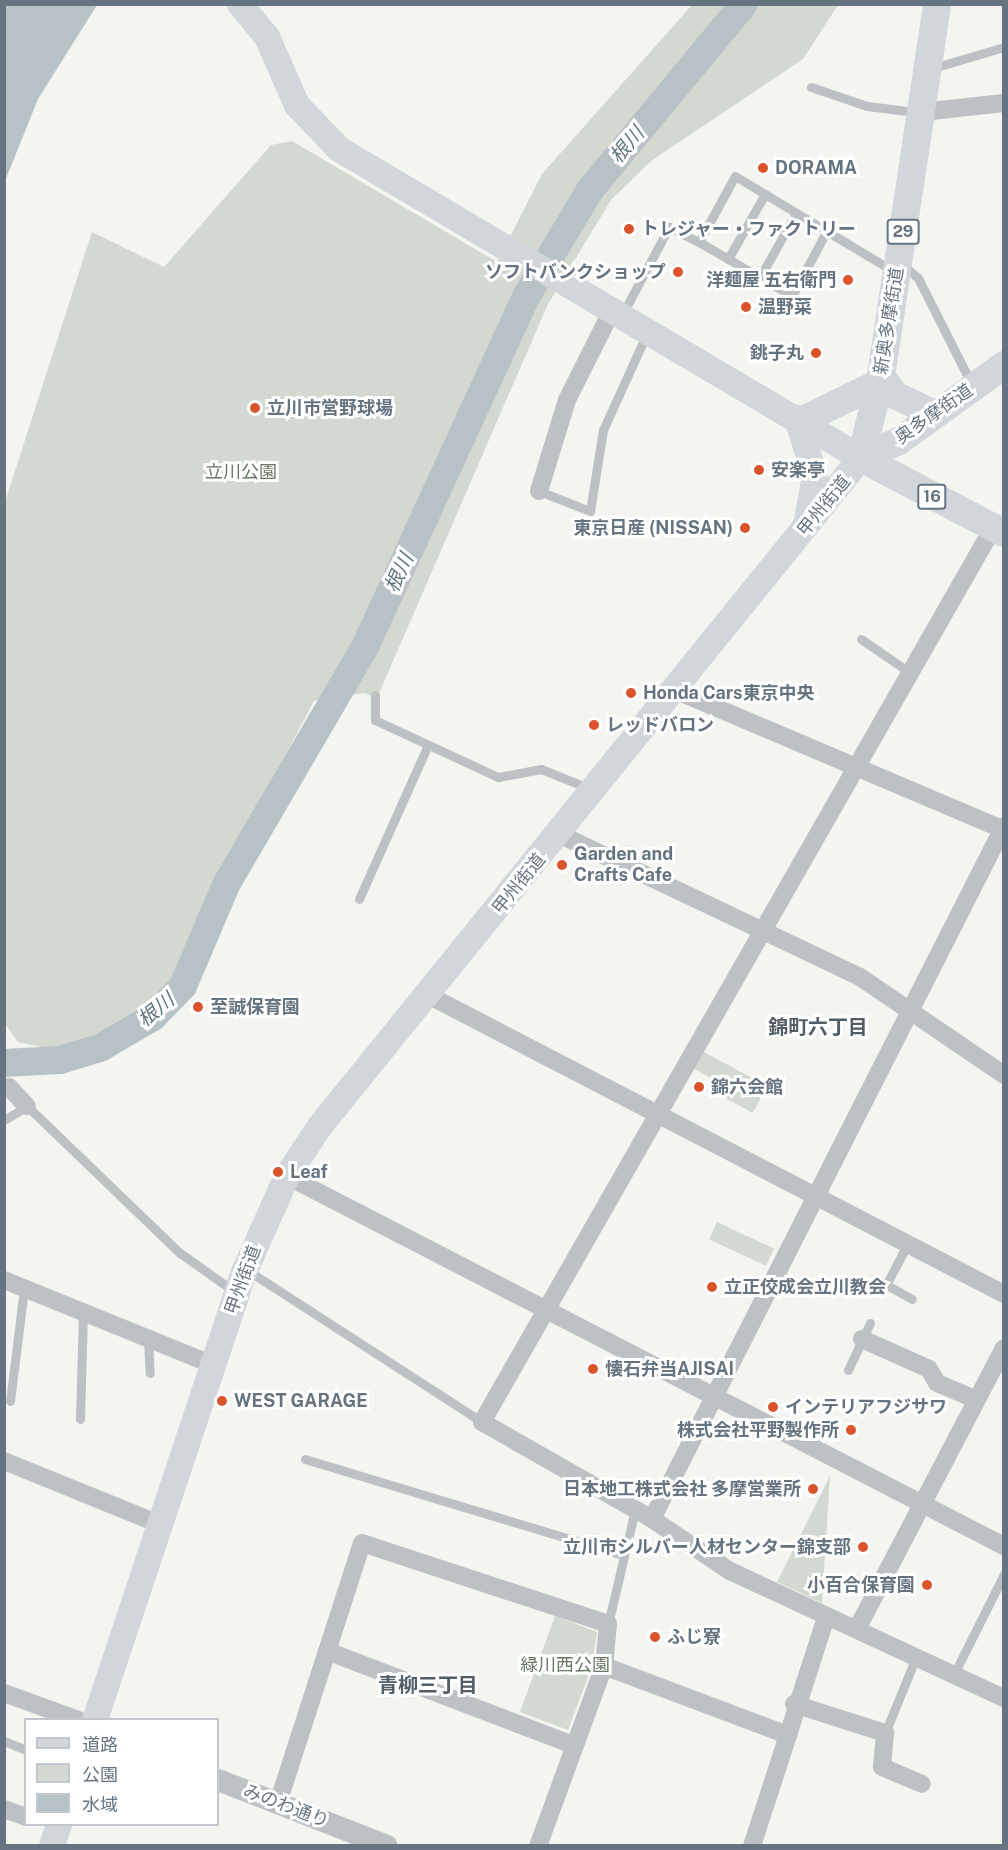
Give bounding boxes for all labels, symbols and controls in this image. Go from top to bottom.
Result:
water label: 根川 [605,122,649,168]
place label: DORAMA [775,157,857,179]
marker: DORAMA [756,161,770,175]
place label: トレジャー・ファクトリー [641,218,857,240]
road number: 29 [886,219,920,245]
marker: トレジャー・ファクトリー [622,222,636,236]
place label: ソフトバンクショップ [486,261,666,283]
marker: ソフトバンクショップ [671,265,685,279]
street label: 新奥多摩街道 [870,266,908,376]
place label: 洋麺屋 五右衛門 [706,269,836,291]
marker: 洋麺屋 五右衛門 [841,273,855,287]
place label: 温野菜 [758,296,812,318]
marker: 温野菜 [739,300,753,314]
place label: 銚子丸 [750,342,804,364]
marker: 銚子丸 [809,346,823,360]
street label: 奥多摩街道 [891,379,977,449]
place label: 立川市営野球場 [267,397,393,419]
marker: 立川市営野球場 [248,401,262,415]
place label: 安楽亭 [771,459,825,481]
park label: 立川公園 [205,461,277,483]
marker: 安楽亭 [752,463,766,477]
street label: 甲州街道 [793,471,855,541]
road number: 16 [917,484,947,510]
place label: 東京日産 (NISSAN) [573,517,733,539]
marker: 東京日産 (NISSAN) [738,521,752,535]
water label: 根川 [380,550,418,596]
place label: Honda Cars東京中央 [643,682,815,704]
marker: Honda Cars東京中央 [624,686,638,700]
place label: レッドバロン [606,714,714,736]
marker: レッドバロン [587,718,601,732]
place label: Garden and Crafts Cafe [574,844,673,886]
street label: 甲州街道 [488,849,550,919]
marker: Garden and Crafts Cafe [555,858,569,872]
water label: 根川 [133,988,179,1032]
place label: 至誠保育園 [210,996,300,1018]
marker: 至誠保育園 [191,1000,205,1014]
district label: 錦町六丁目 [768,1015,868,1039]
place label: 錦六会館 [711,1076,783,1098]
marker: 錦六会館 [692,1080,706,1094]
place label: Leaf [290,1161,328,1183]
marker: Leaf [271,1165,285,1179]
street label: 甲州街道 [221,1242,265,1318]
place label: 立正佼成会立川教会 [724,1276,886,1298]
marker: 立正佼成会立川教会 [705,1280,719,1294]
place label: 懐石弁当AJISAI [605,1358,734,1380]
marker: 懐石弁当AJISAI [586,1362,600,1376]
place label: WEST GARAGE [234,1390,368,1412]
marker: WEST GARAGE [215,1394,229,1408]
place label: インテリアフジサワ [785,1396,947,1418]
marker: インテリアフジサワ [766,1400,780,1414]
place label: 株式会社平野製作所 [677,1419,839,1441]
marker: 株式会社平野製作所 [844,1423,858,1437]
place label: 日本地工株式会社 多摩営業所 [563,1478,801,1500]
marker: 日本地工株式会社 多摩営業所 [806,1482,820,1496]
place label: 立川市シルバー人材センター錦支部 [563,1536,851,1558]
marker: 立川市シルバー人材センター錦支部 [856,1540,870,1554]
place label: 小百合保育園 [807,1574,915,1596]
marker: 小百合保育園 [920,1578,934,1592]
place label: ふじ寮 [667,1626,721,1648]
marker: ふじ寮 [648,1630,662,1644]
park label: 緑川西公園 [520,1654,610,1676]
district label: 青柳三丁目 [378,1673,478,1697]
legend [24,1718,219,1826]
text: 道路 [82,1734,118,1755]
text: 公園 [82,1764,118,1785]
street label: みのわ通り [240,1780,332,1832]
text: 水域 [82,1794,118,1815]

